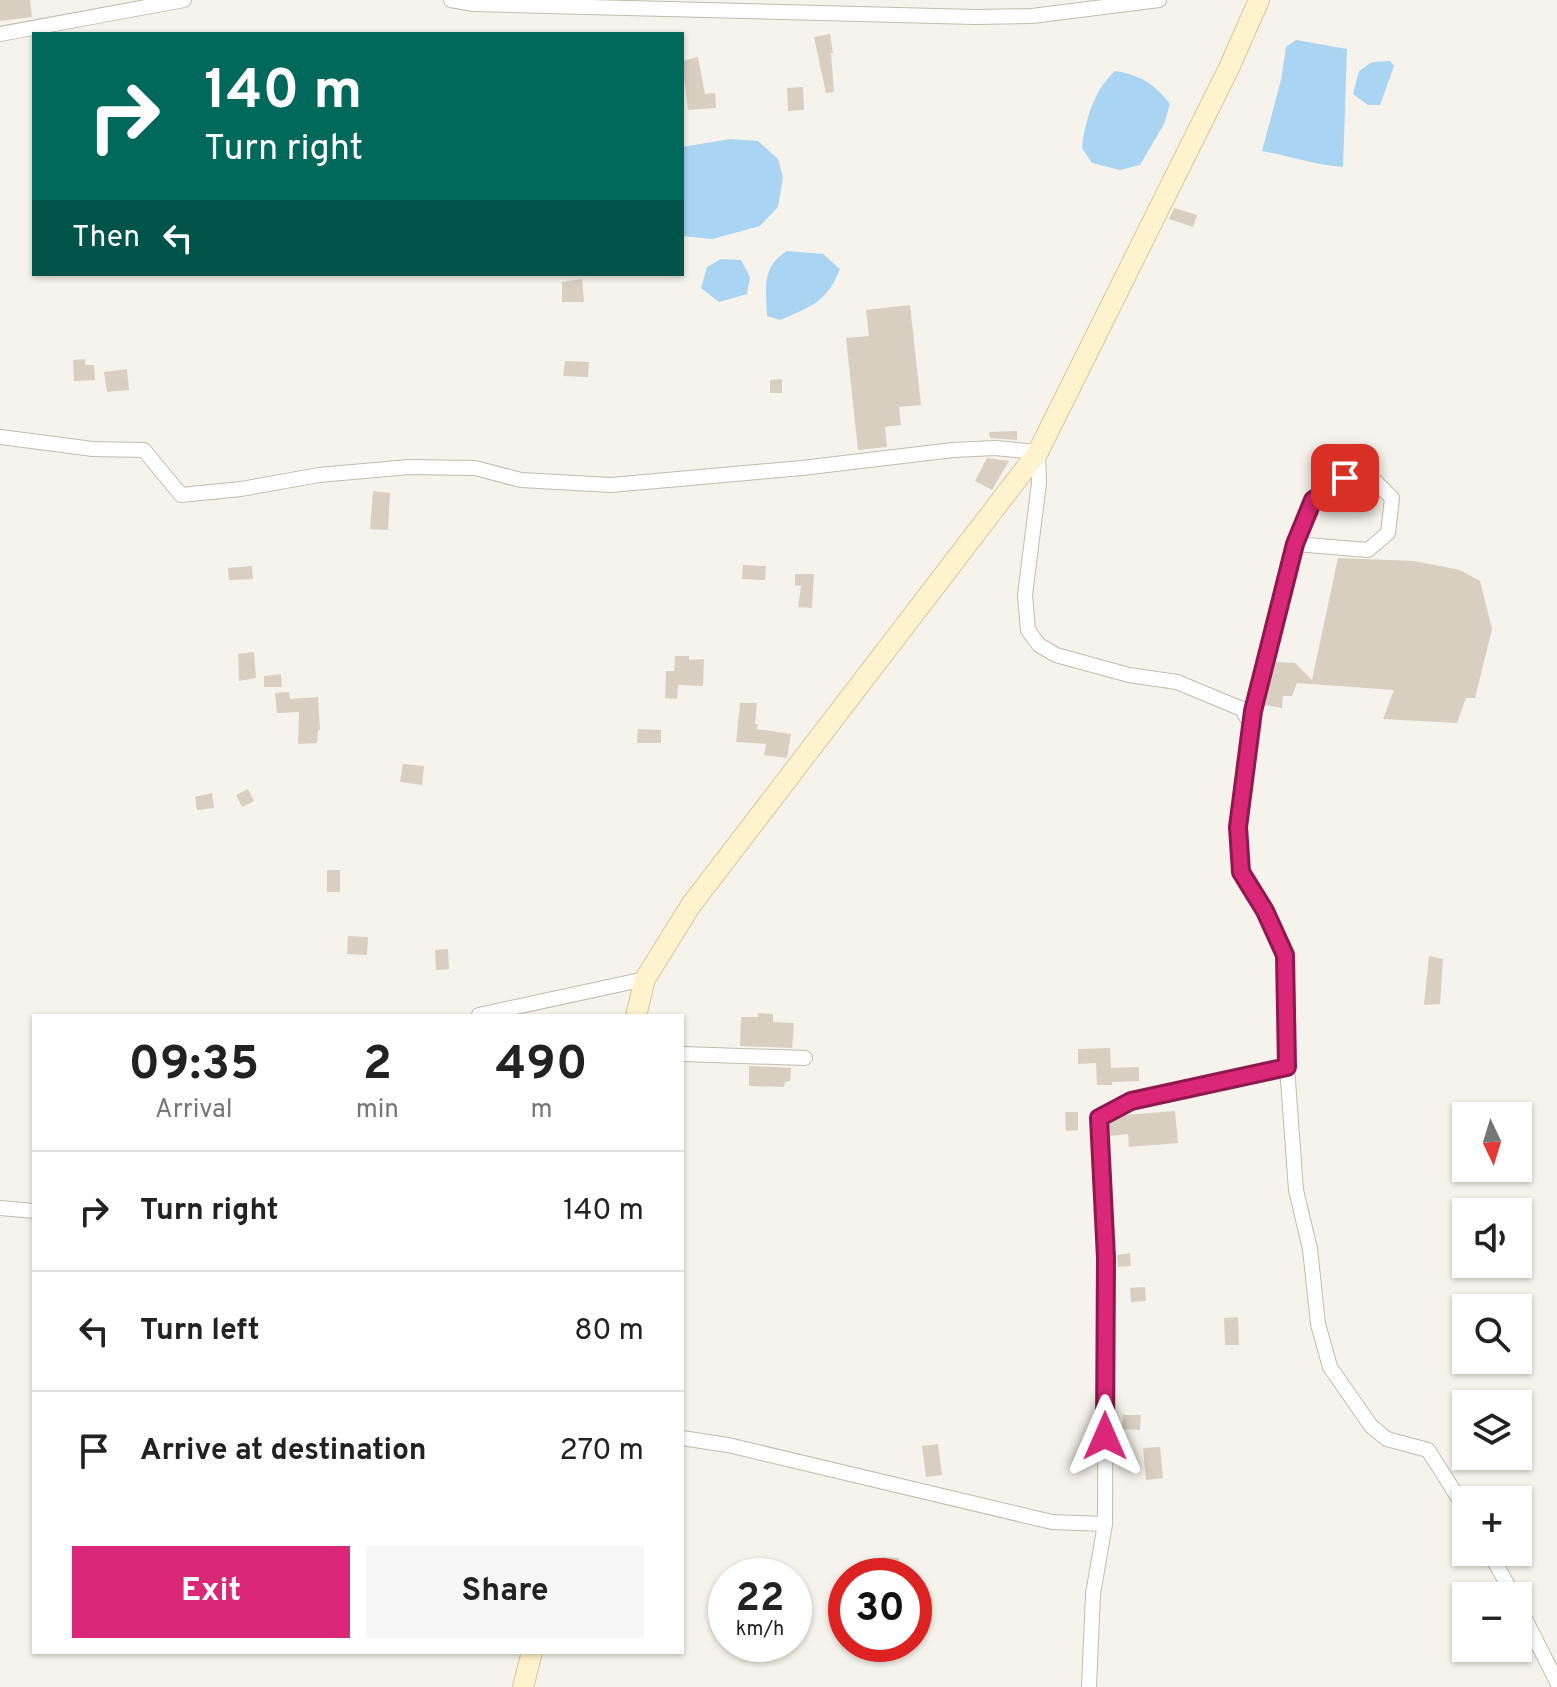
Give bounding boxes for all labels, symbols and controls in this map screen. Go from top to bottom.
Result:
text: 140 m [204,58,362,128]
icon: right [72,64,176,168]
text: Turn right [204,127,363,173]
icon: left [156,216,200,260]
text: Then [72,220,140,257]
pin [1311,444,1379,512]
icon: arrive [1323,456,1367,500]
text: 09:35 [128,1036,259,1096]
text: 2 [363,1036,392,1096]
text: 490 [495,1036,588,1096]
text: Arrival [155,1094,233,1127]
text: min [356,1094,399,1127]
text: m [530,1094,552,1127]
north arrow [1452,1102,1532,1182]
map controls [1452,1102,1532,1662]
icon: right [72,1189,116,1233]
text: Turn right [140,1193,278,1230]
text: 140 m [563,1193,644,1230]
button: sound [1452,1198,1532,1278]
button: search [1452,1294,1532,1374]
icon: left [72,1309,116,1353]
text: Turn left [140,1313,260,1350]
text: 80 m [574,1313,644,1350]
button: layers [1452,1390,1532,1470]
position arrow [1063,1394,1147,1478]
icon: arrive [72,1429,116,1473]
text: Arrive at destination [140,1433,426,1470]
text: 270 m [559,1433,644,1470]
button: + [1452,1486,1532,1566]
button: Exit [72,1546,350,1638]
button: Share [366,1546,644,1638]
speed limit sign: 30 [828,1558,932,1662]
text: 22 [736,1575,784,1625]
button: − [1452,1582,1532,1662]
text: km/h [736,1617,784,1643]

